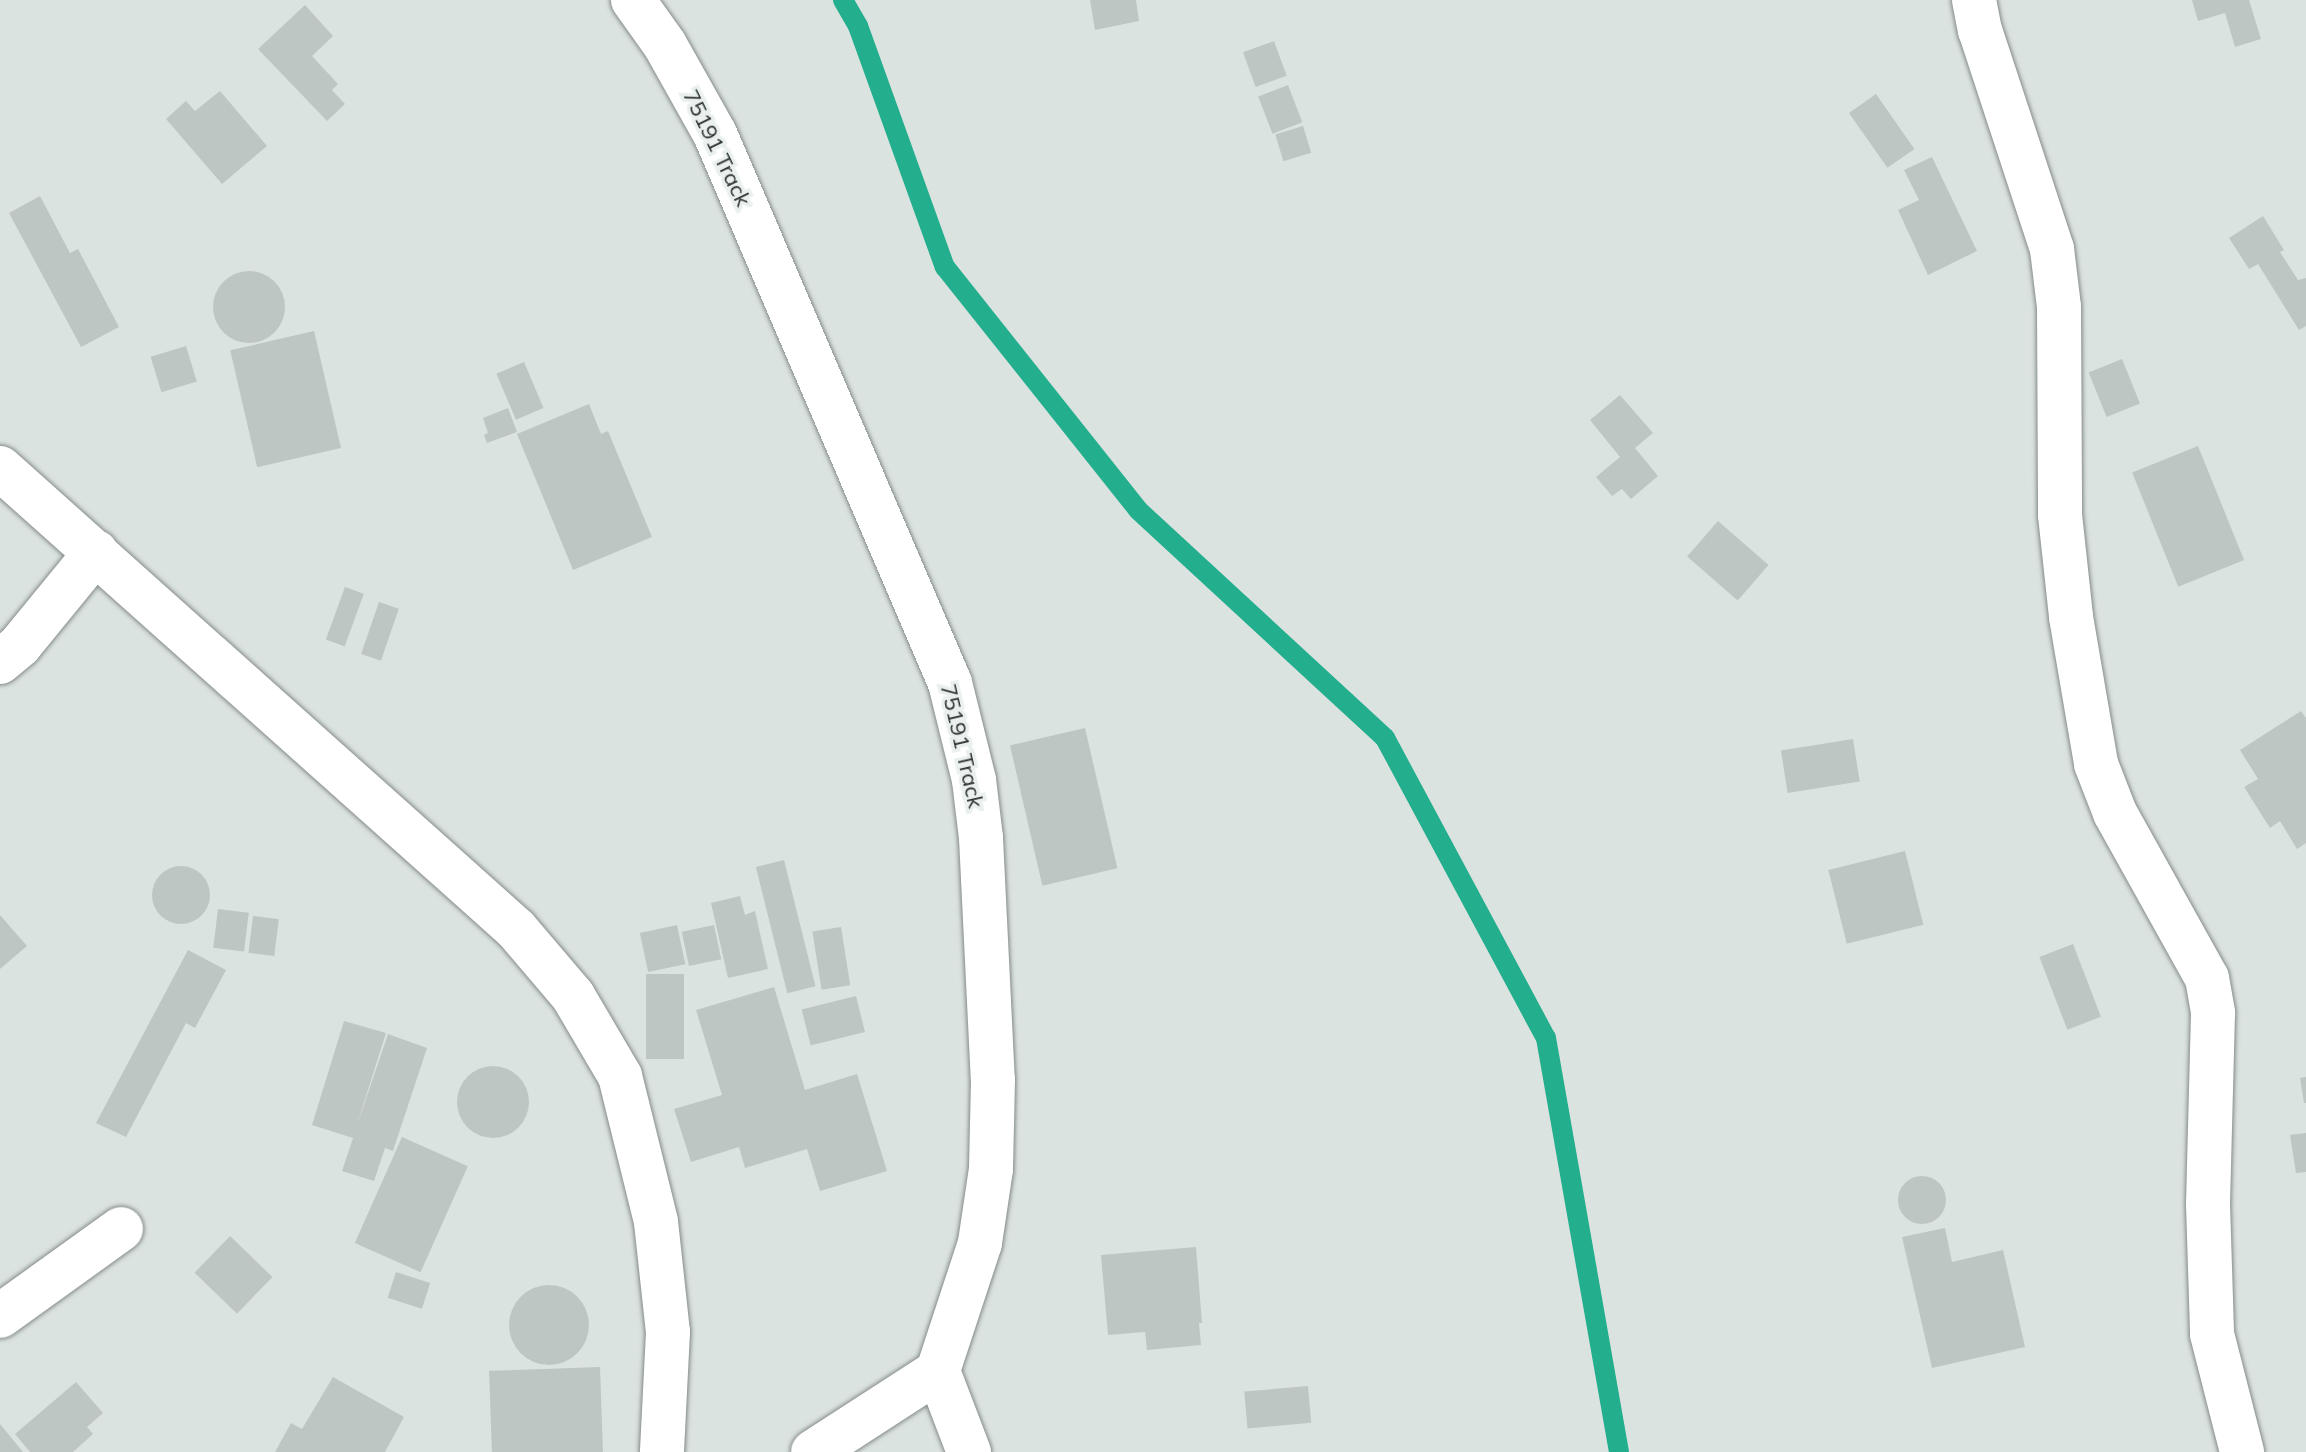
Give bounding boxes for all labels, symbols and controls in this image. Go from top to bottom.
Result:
street label: 75191 Track [677,85,757,211]
street label: 75191 Track [935,681,989,811]

